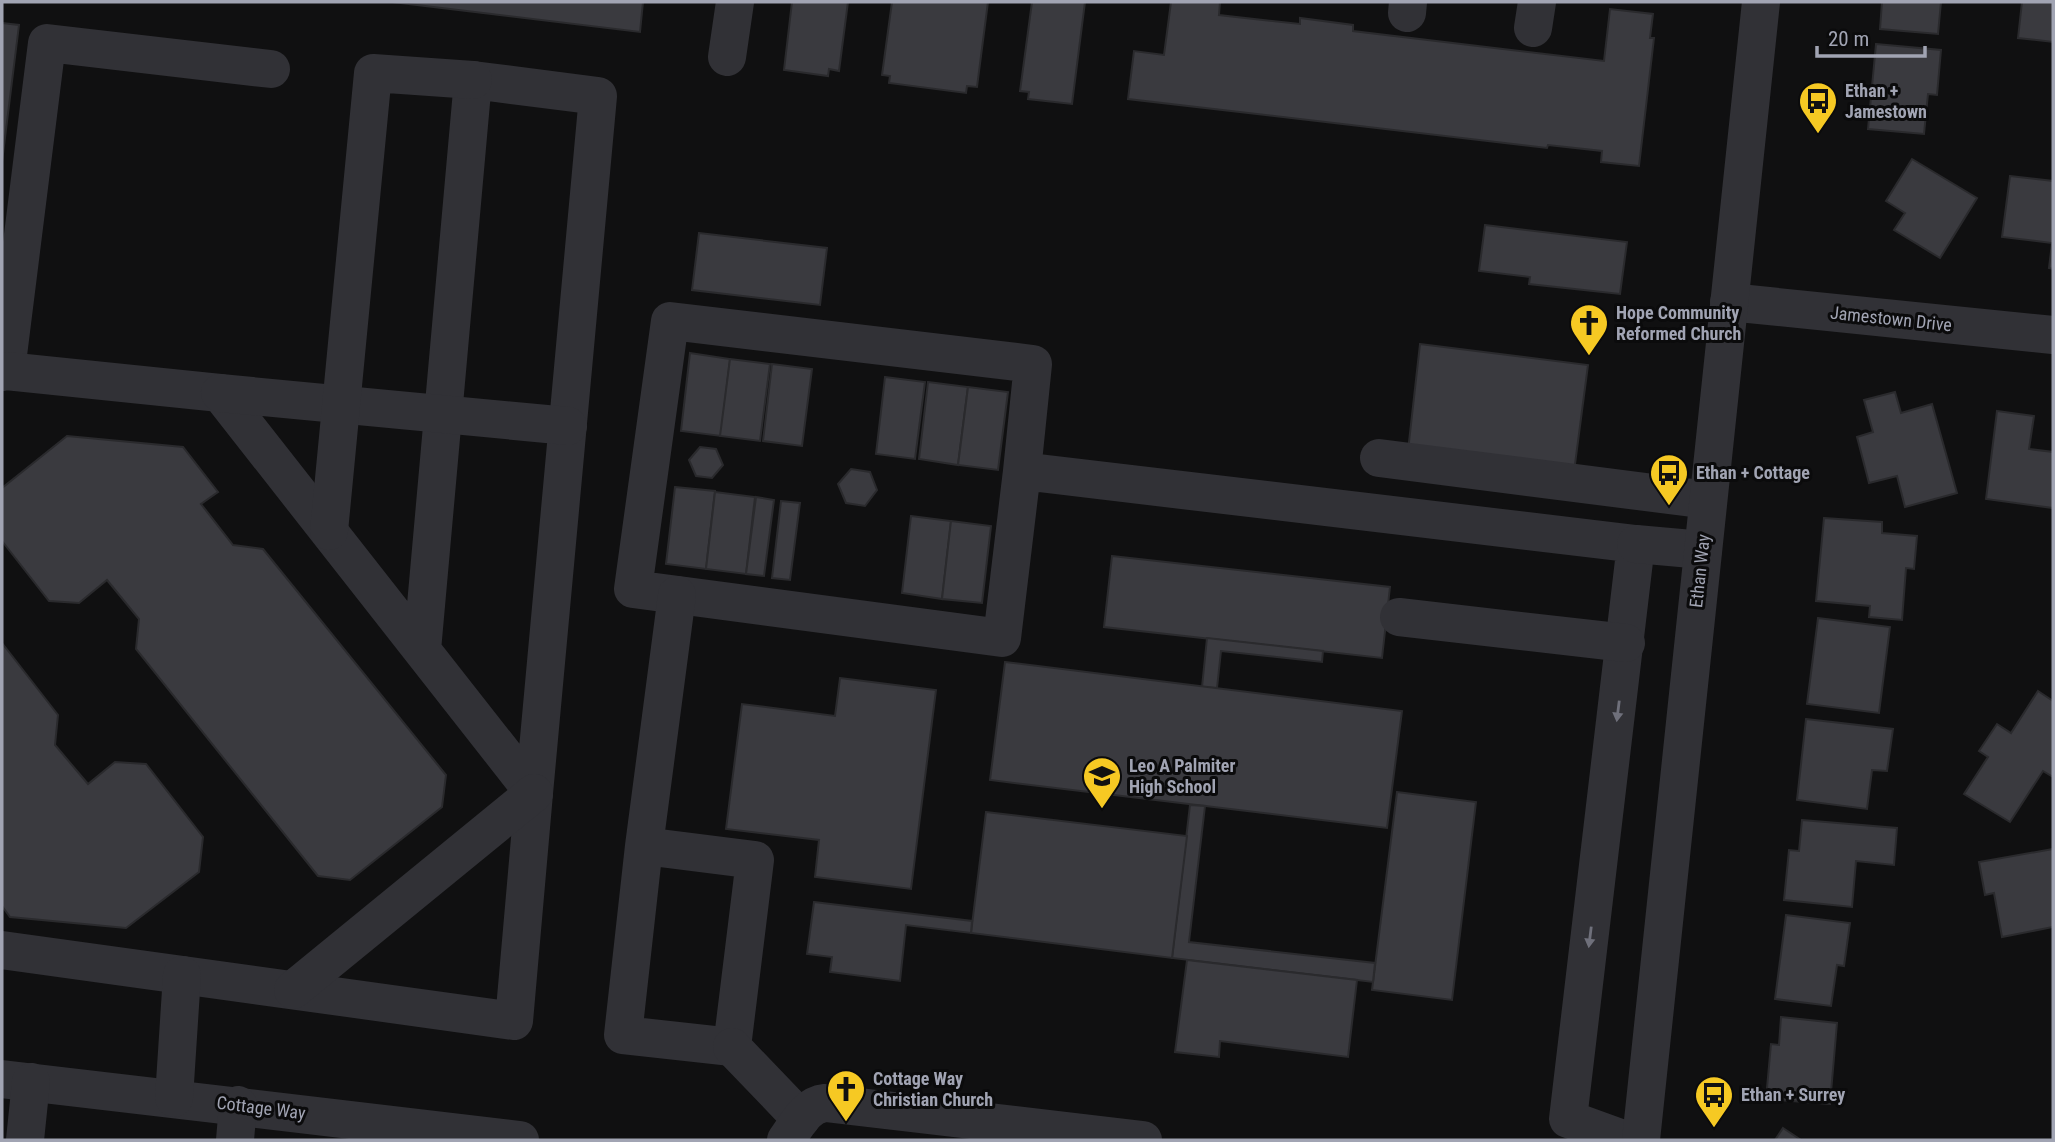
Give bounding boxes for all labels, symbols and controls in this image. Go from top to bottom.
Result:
scale bar [1817,14,1926,58]
text: 20 m [1828,27,1869,51]
bus stop icon: Ethan + Jamestown [1797,80,1839,135]
place label: Ethan + Jamestown [1845,80,1927,122]
church icon: Hope Community Reformed Church [1568,302,1610,357]
place label: Hope Community Reformed Church [1616,302,1741,344]
street label: Jamestown Drive [1829,302,1953,335]
bus stop icon: Ethan + Cottage [1648,452,1690,507]
place label: Ethan + Cottage [1696,462,1810,483]
street label: Ethan Way [1685,533,1714,609]
one-way arrow [1612,700,1623,722]
school or university icon: Leo A Palmiter High School [1081,755,1123,810]
place label: Leo A Palmiter High School [1129,755,1235,797]
one-way arrow [1585,926,1596,948]
church icon: Cottage Way Christian Church [825,1068,867,1123]
place label: Cottage Way Christian Church [873,1068,993,1110]
bus stop icon: Ethan + Surrey [1693,1074,1735,1129]
place label: Ethan + Surrey [1741,1084,1845,1105]
street label: Cottage Way [215,1092,307,1123]

